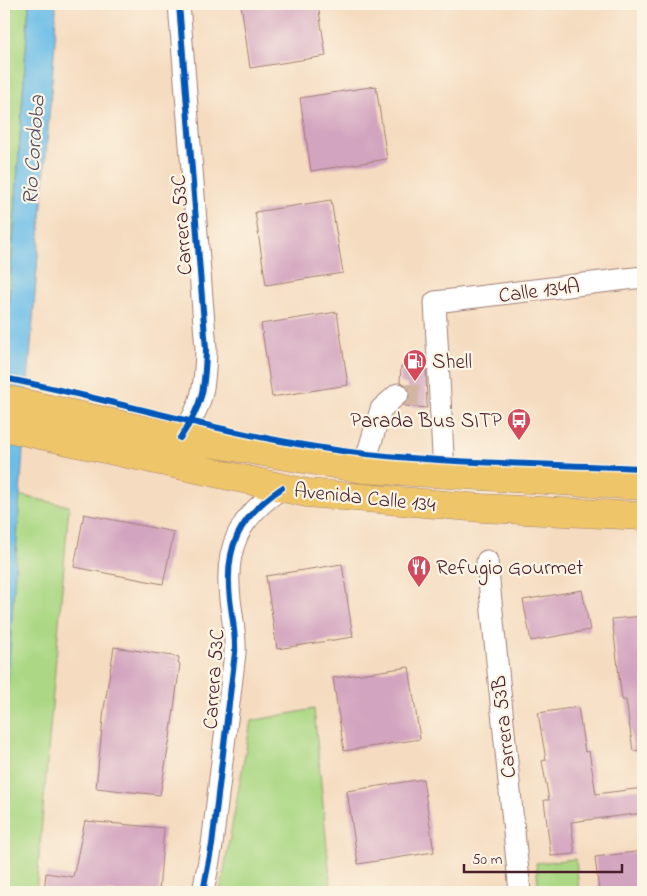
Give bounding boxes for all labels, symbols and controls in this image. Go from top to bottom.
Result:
water label: Rio Cordoba [15,93,55,206]
street label: Carrera 53C [165,174,201,276]
street label: Calle 134A [497,272,582,312]
fuel station icon: Shell [402,348,428,382]
place label: Shell [432,348,472,378]
place label: Parada Bus SITP [350,407,502,437]
bus stop icon: Parada Bus SITP [506,407,532,441]
street label: Avenida Calle 134 [293,477,437,521]
restaurant icon: Refugio Gourmet [406,554,432,588]
place label: Refugio Gourmet [436,554,583,586]
street label: Carrera 53C [197,628,233,730]
street label: Carrera 53B [485,674,525,780]
scale bar [464,841,622,873]
text: 50 m [472,849,503,871]

